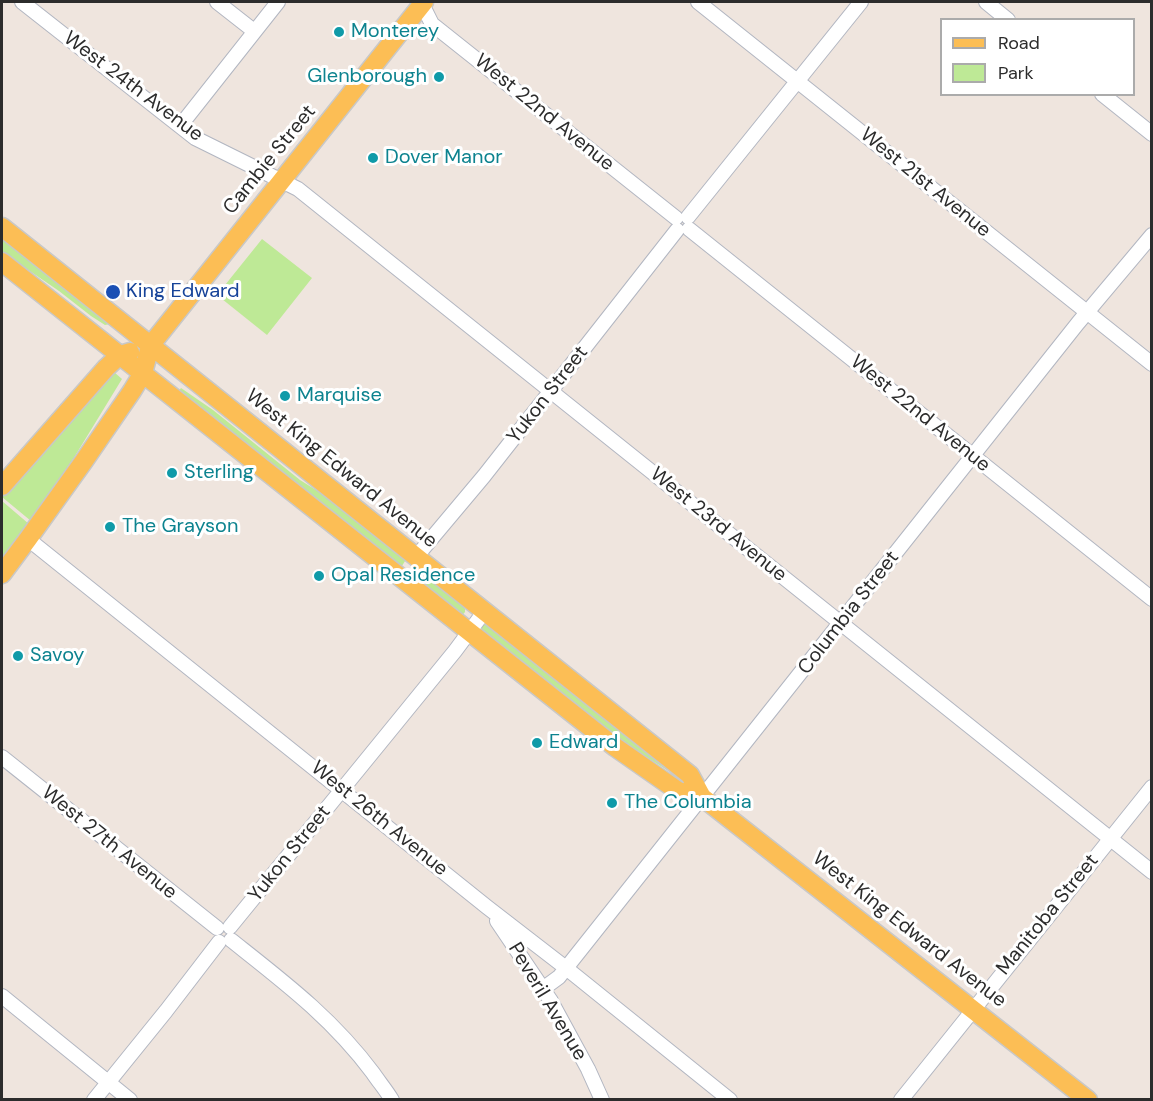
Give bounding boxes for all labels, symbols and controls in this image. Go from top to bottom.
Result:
legend [940,18,1135,96]
place label: Monterey [351,20,439,44]
marker: Monterey [332,25,346,39]
street label: West 24th Avenue [59,27,207,147]
text: Road [998,31,1040,55]
street label: West 22nd Avenue [469,49,619,177]
text: Park [998,61,1034,85]
place label: Glenborough [307,65,427,89]
marker: Glenborough [432,70,446,84]
street label: Cambie Street [219,100,321,220]
street label: West 21st Avenue [855,123,995,243]
place label: Dover Manor [385,146,503,170]
marker: Dover Manor [366,151,380,165]
place label: King Edward [126,280,240,304]
marker: King Edward [104,283,122,301]
street label: Yukon Street [502,341,594,449]
street label: West 22nd Avenue [845,350,995,478]
street label: West King Edward Avenue [240,384,442,554]
place label: Marquise [297,384,382,408]
marker: Marquise [278,389,292,403]
place label: Sterling [184,461,254,485]
street label: West 23rd Avenue [645,463,791,587]
marker: Sterling [165,466,179,480]
place label: The Grayson [122,515,238,539]
marker: The Grayson [103,520,117,534]
street label: Columbia Street [793,546,905,680]
place label: Opal Residence [331,564,475,588]
marker: Opal Residence [312,569,326,583]
place label: Savoy [30,644,84,668]
marker: Savoy [11,649,25,663]
place label: Edward [549,731,618,755]
marker: Edward [530,736,544,750]
street label: West 26th Avenue [306,756,452,882]
street label: West 27th Avenue [37,781,181,905]
place label: The Columbia [624,791,752,815]
marker: The Columbia [605,796,619,810]
street label: Yukon Street [244,801,336,907]
street label: West King Edward Avenue [807,847,1011,1013]
street label: Manitoba Street [992,850,1104,980]
street label: Peveril Avenue [502,939,592,1065]

